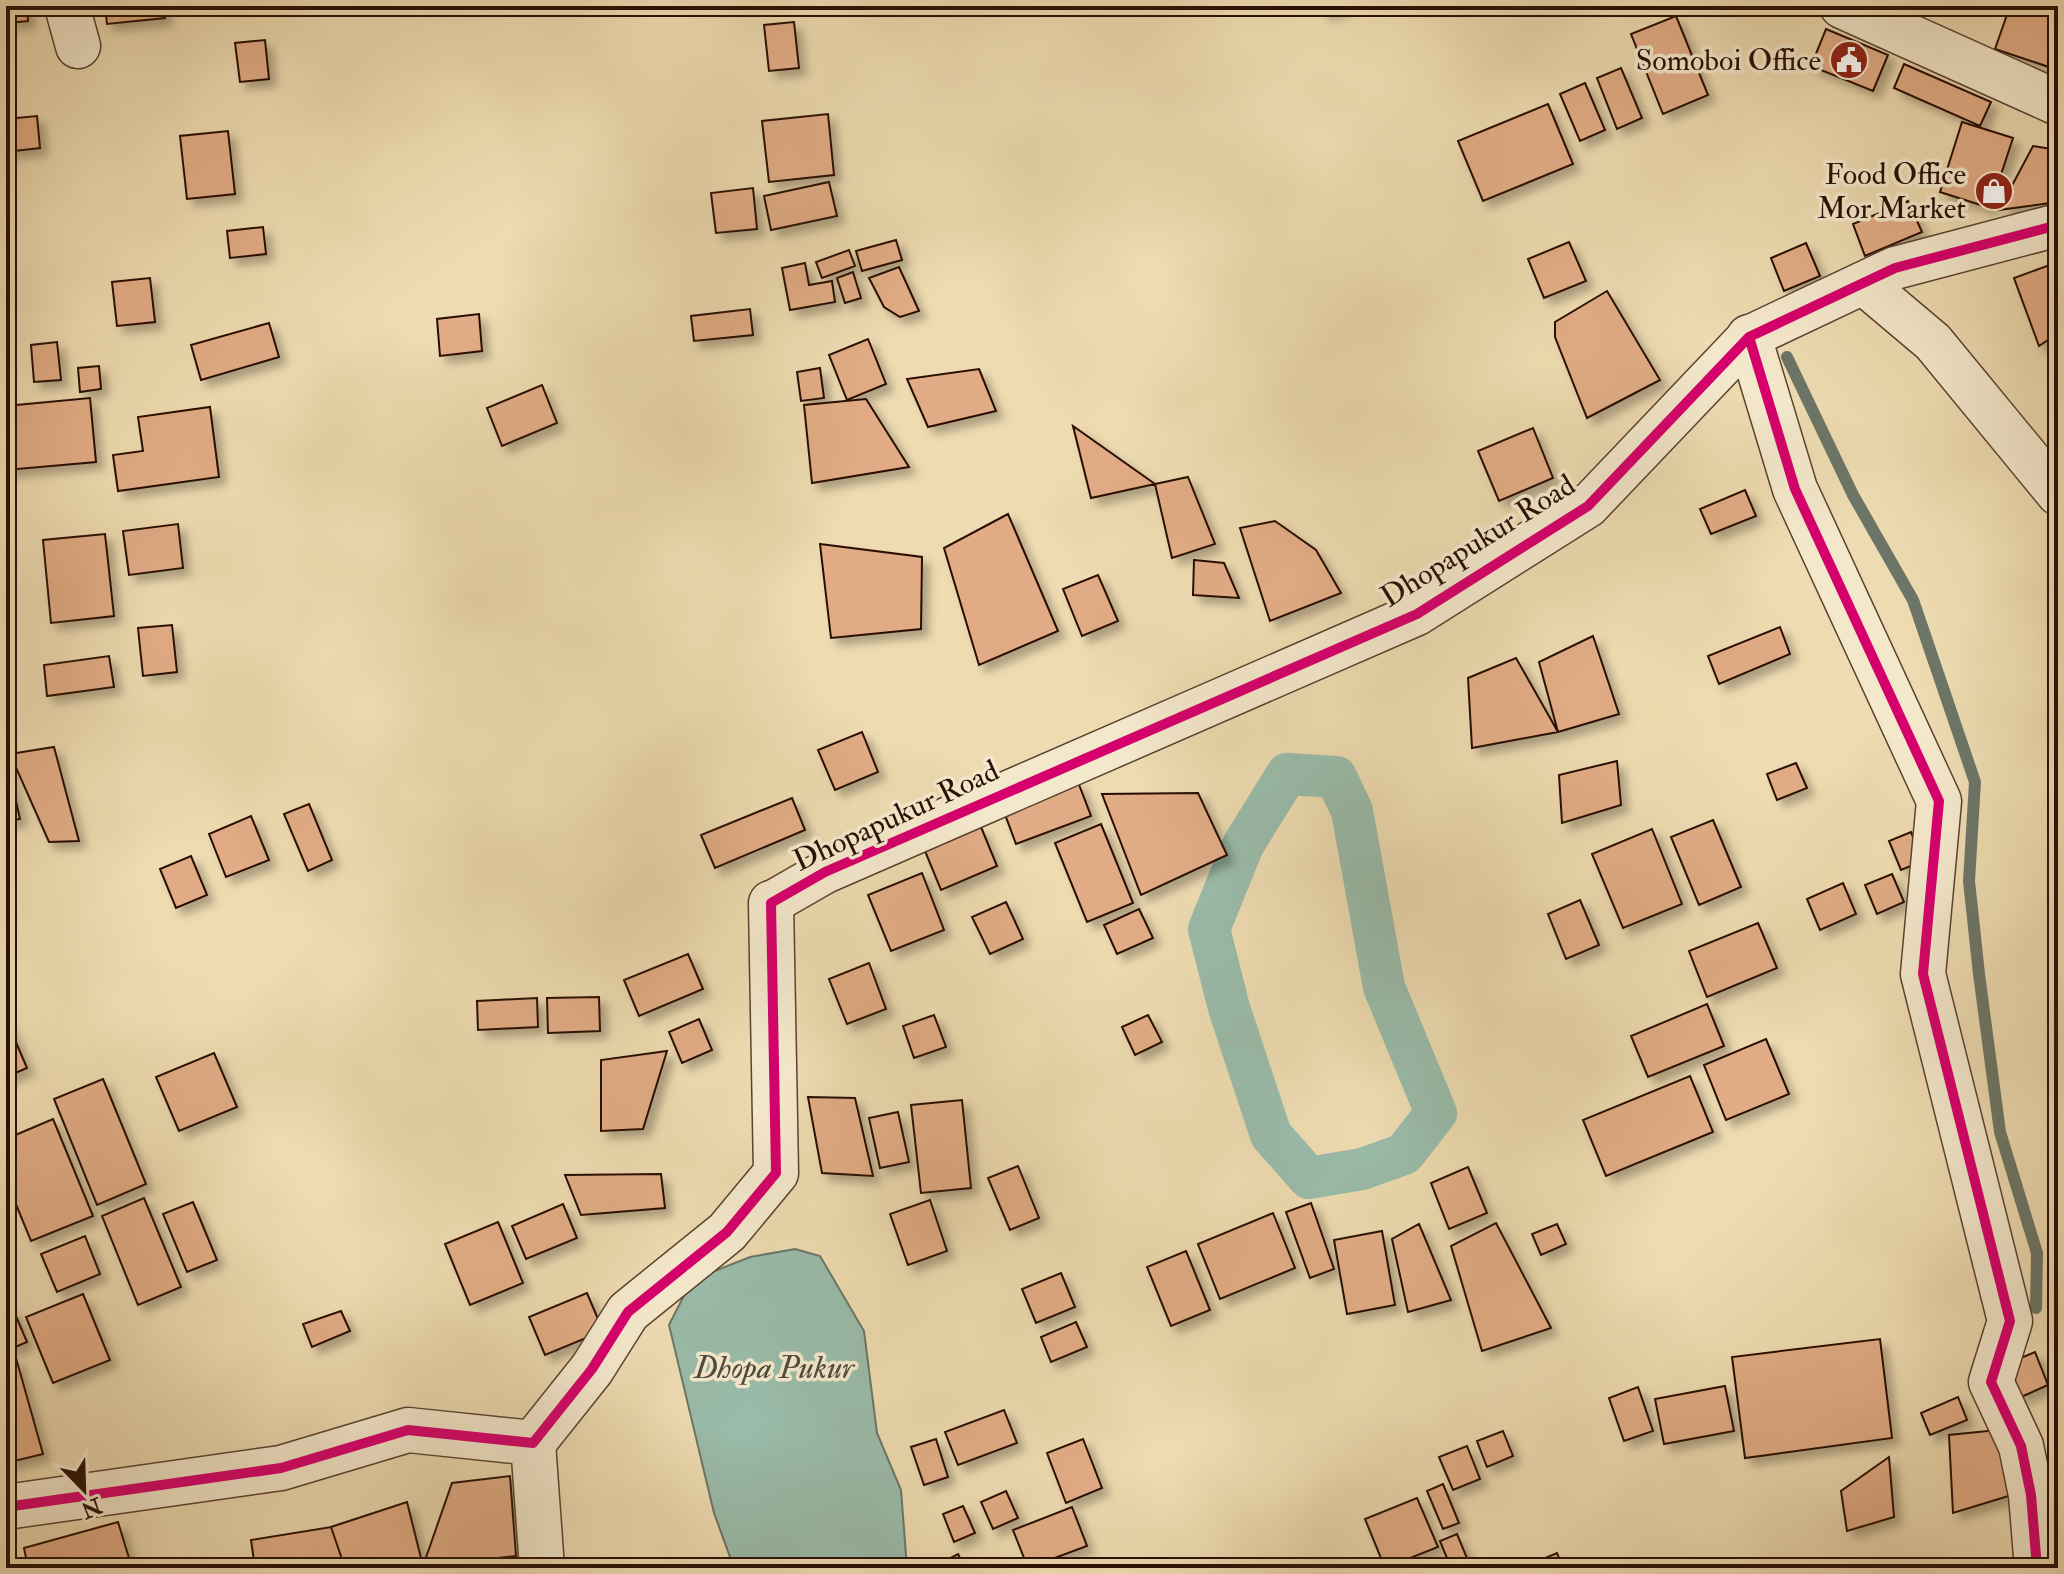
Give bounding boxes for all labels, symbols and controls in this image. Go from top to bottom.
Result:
public building icon: Somoboi Office [1828,39,1870,81]
place label: Somoboi Office [1636,42,1821,79]
place label: Food Office Mor Market [1817,156,1966,227]
shop icon: Food Office Mor Market [1973,170,2015,212]
street label: Dhopapukur Road [1374,466,1582,616]
street label: Dhopapukur Road [787,752,1005,880]
water label: Dhopa Pukur [693,1348,856,1388]
north arrow [44,1450,124,1530]
text: N [77,1490,107,1524]

